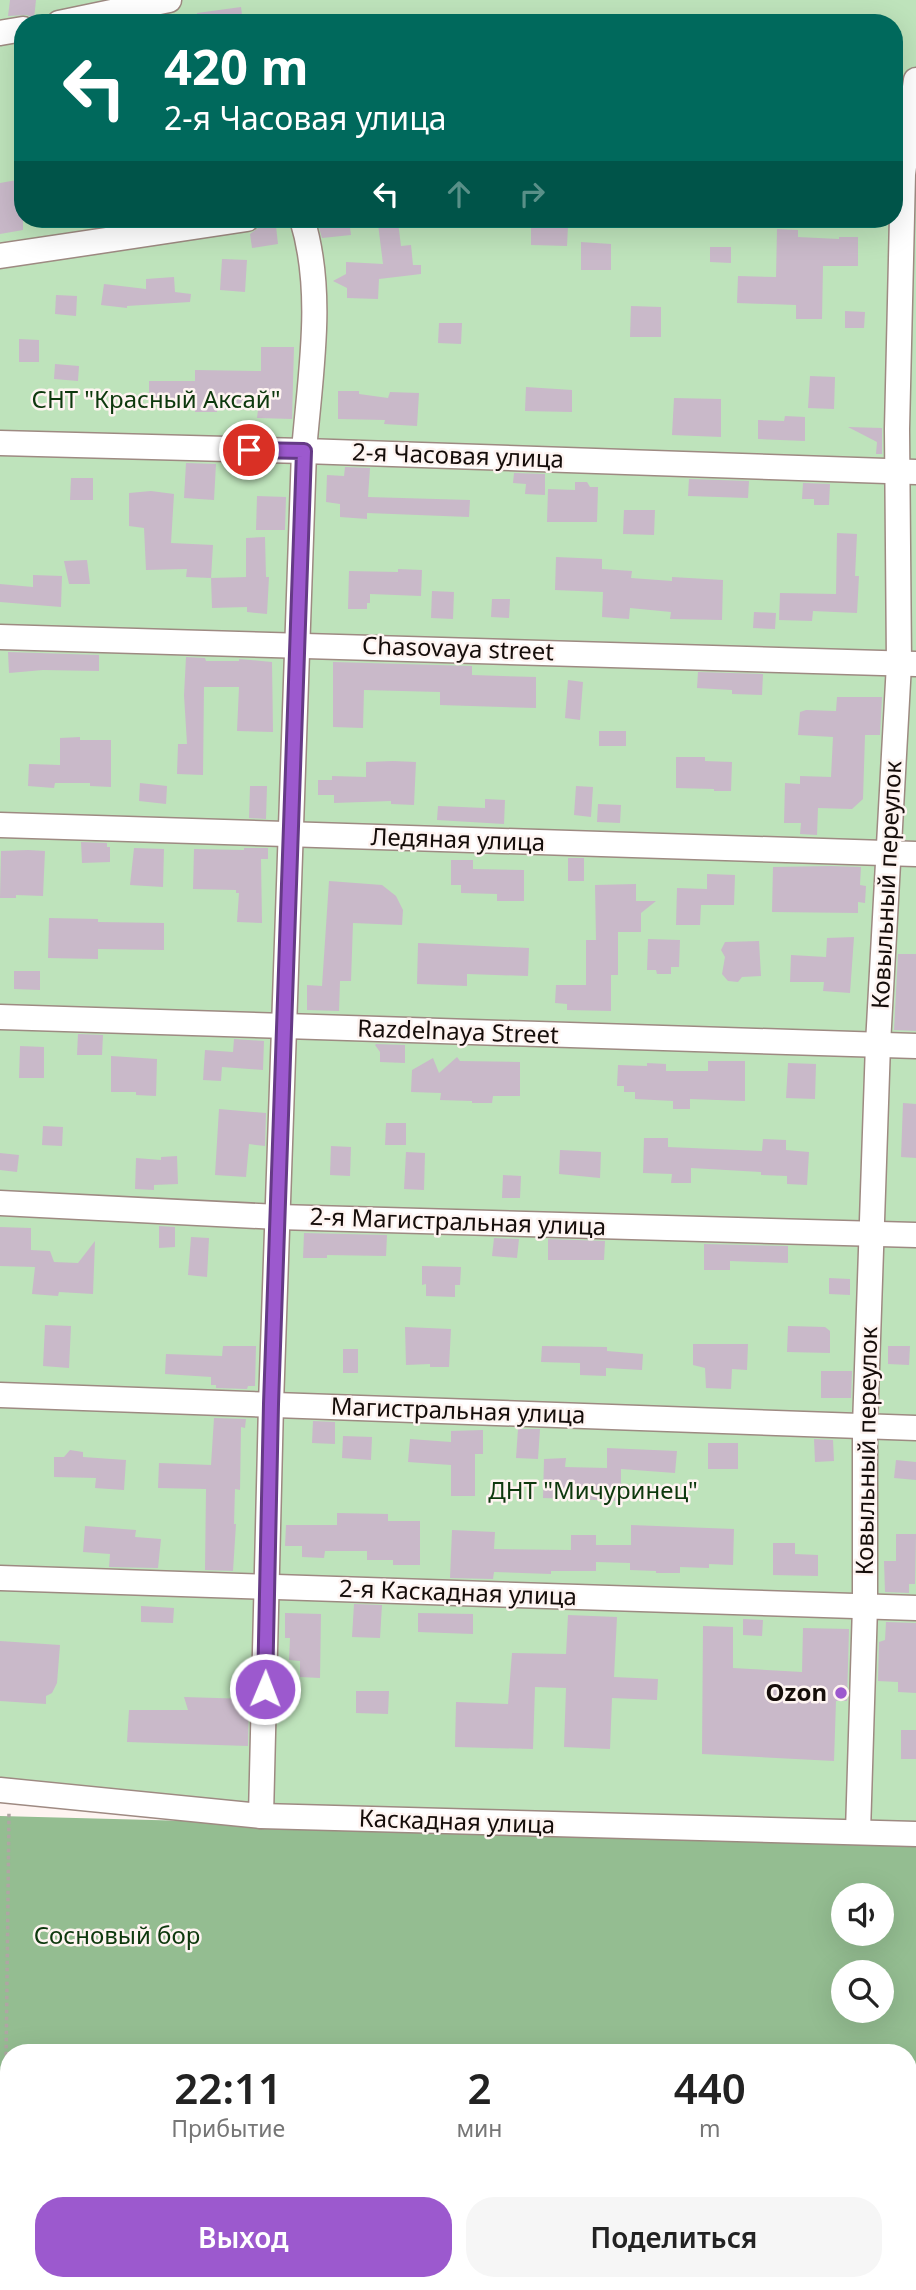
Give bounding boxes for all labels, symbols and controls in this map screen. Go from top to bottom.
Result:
text: 420 m [164,33,309,99]
icon: left [49,42,140,133]
text: 2-я Часовая улица [164,96,447,139]
icon: left [367,175,405,213]
icon: ahead [440,175,478,213]
icon: right [513,175,551,213]
park label: СНТ "Красный Аксай" [32,382,280,415]
pin [219,420,279,480]
icon: arrive [230,431,268,469]
street label: 2-я Часовая улица [352,434,565,475]
street label: Chasovaya street [362,628,555,667]
street label: Ковыльный переулок [863,760,909,1010]
street label: Ледяная улица [370,819,546,858]
street label: Razdelnaya Street [357,1010,560,1051]
street label: 2-я Магистральная улица [309,1199,607,1242]
street label: Ковыльный переулок [847,1326,884,1576]
street label: Магистральная улица [330,1389,586,1430]
park label: ДНТ "Мичуринец" [488,1473,698,1506]
street label: 2-я Каскадная улица [339,1571,577,1612]
position arrow [228,1652,302,1726]
place label: Ozon [766,1675,827,1708]
marker: Ozon [833,1685,849,1701]
street label: Каскадная улица [358,1801,556,1840]
map controls [831,1883,894,2023]
button: sound [831,1883,894,1946]
park label: Сосновый бор [34,1918,200,1951]
button: search [831,1960,894,2023]
text: 22:11 [174,2059,282,2116]
text: 2 [467,2059,491,2116]
text: 440 [674,2059,746,2116]
text: Прибытие [171,2112,285,2144]
text: мин [456,2112,502,2144]
text: m [699,2112,721,2144]
button: Выход [35,2197,452,2277]
button: Поделиться [466,2197,882,2277]

